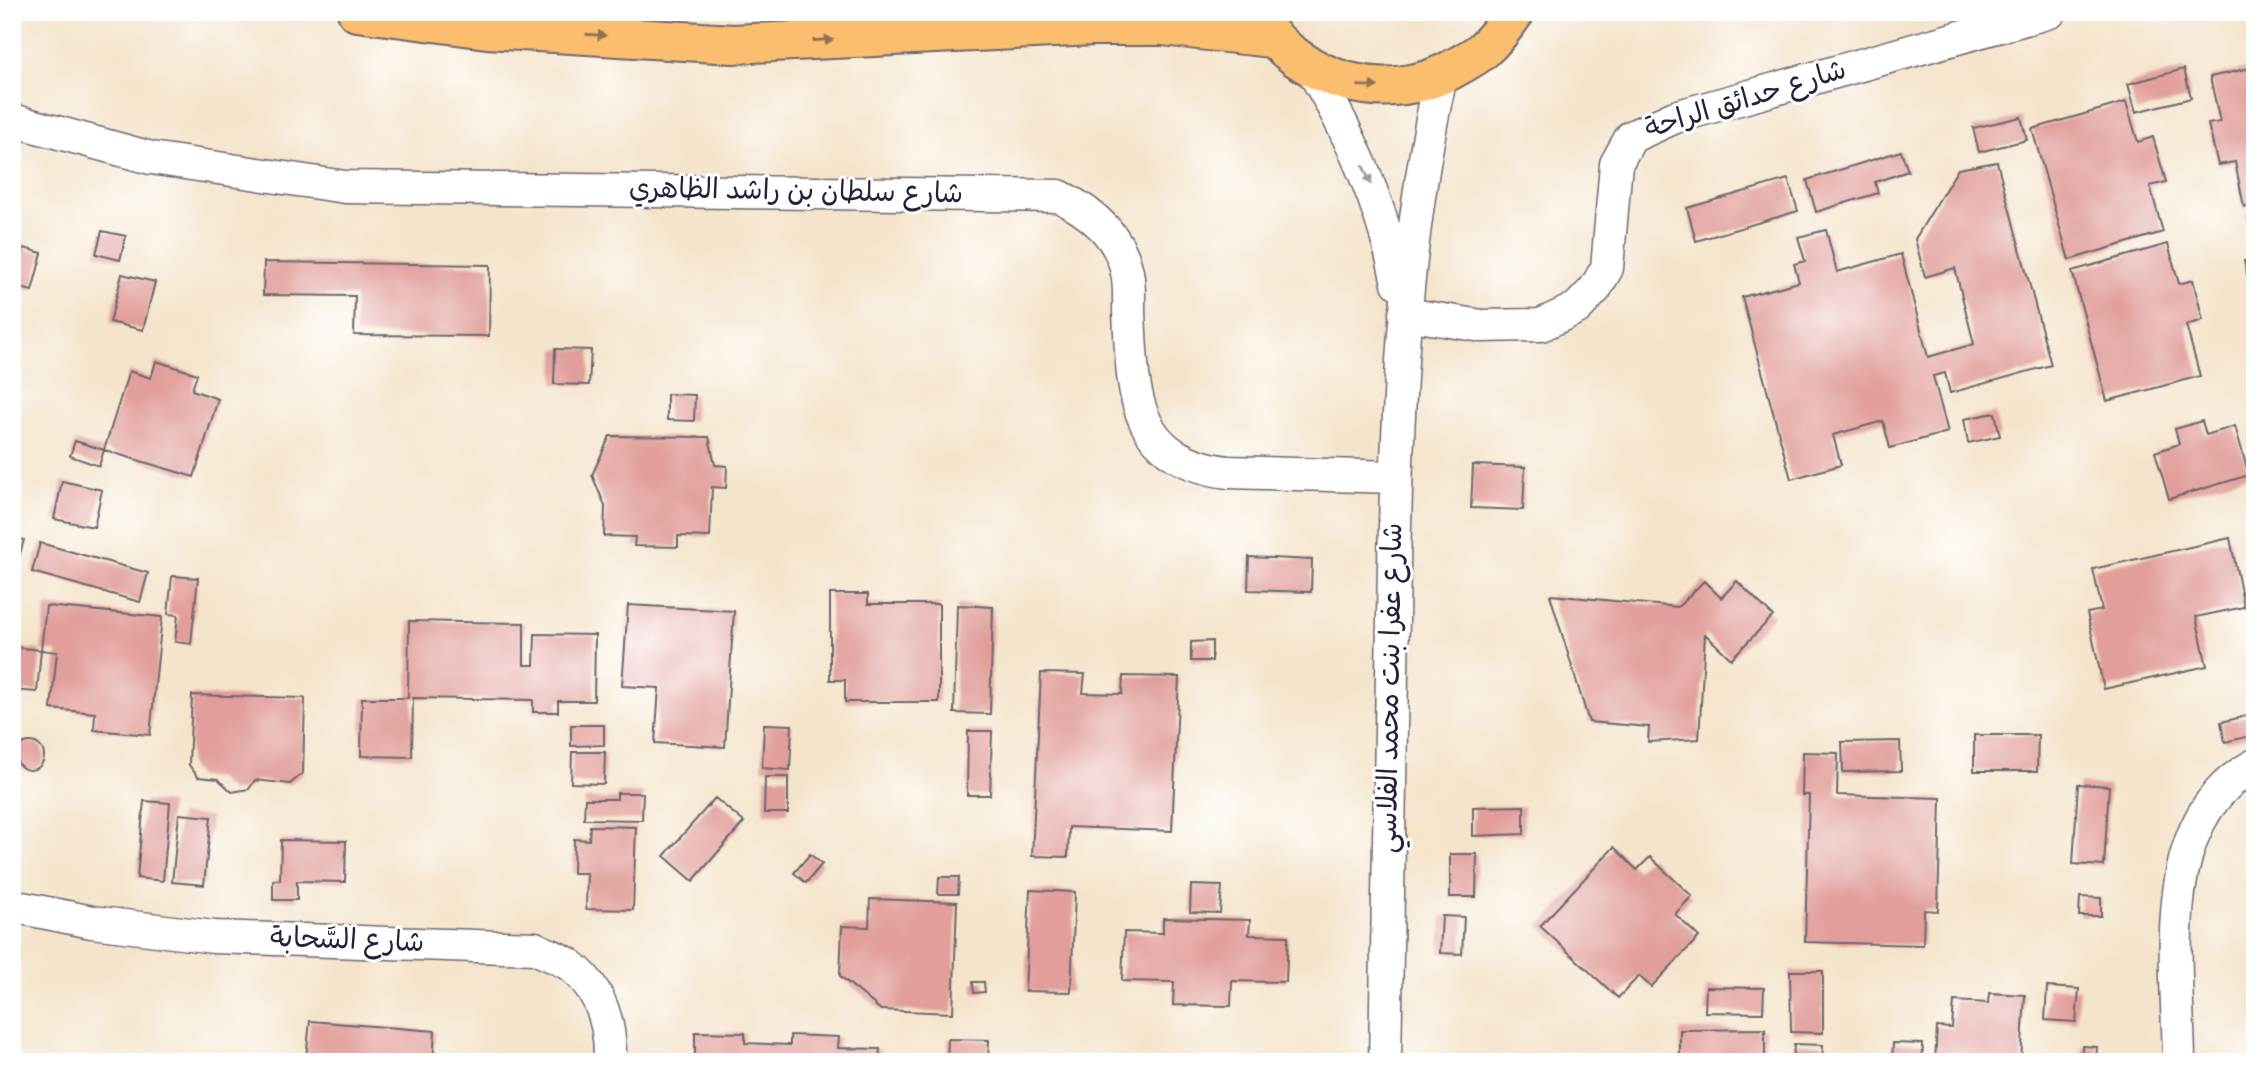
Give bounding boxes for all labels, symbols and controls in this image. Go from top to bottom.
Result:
one-way arrow [585,30,607,41]
one-way arrow [812,34,834,45]
street label: شارع حدائق الراحة [1640,51,1852,151]
one-way arrow [1357,80,1379,91]
one-way arrow [1361,165,1373,185]
street label: شارع سلطان بن راشد الظاهري [629,170,963,216]
street label: شارع عفرا بنت محمد الفلاسي [1369,522,1416,854]
street label: شارع السَّحابة [269,919,425,965]

